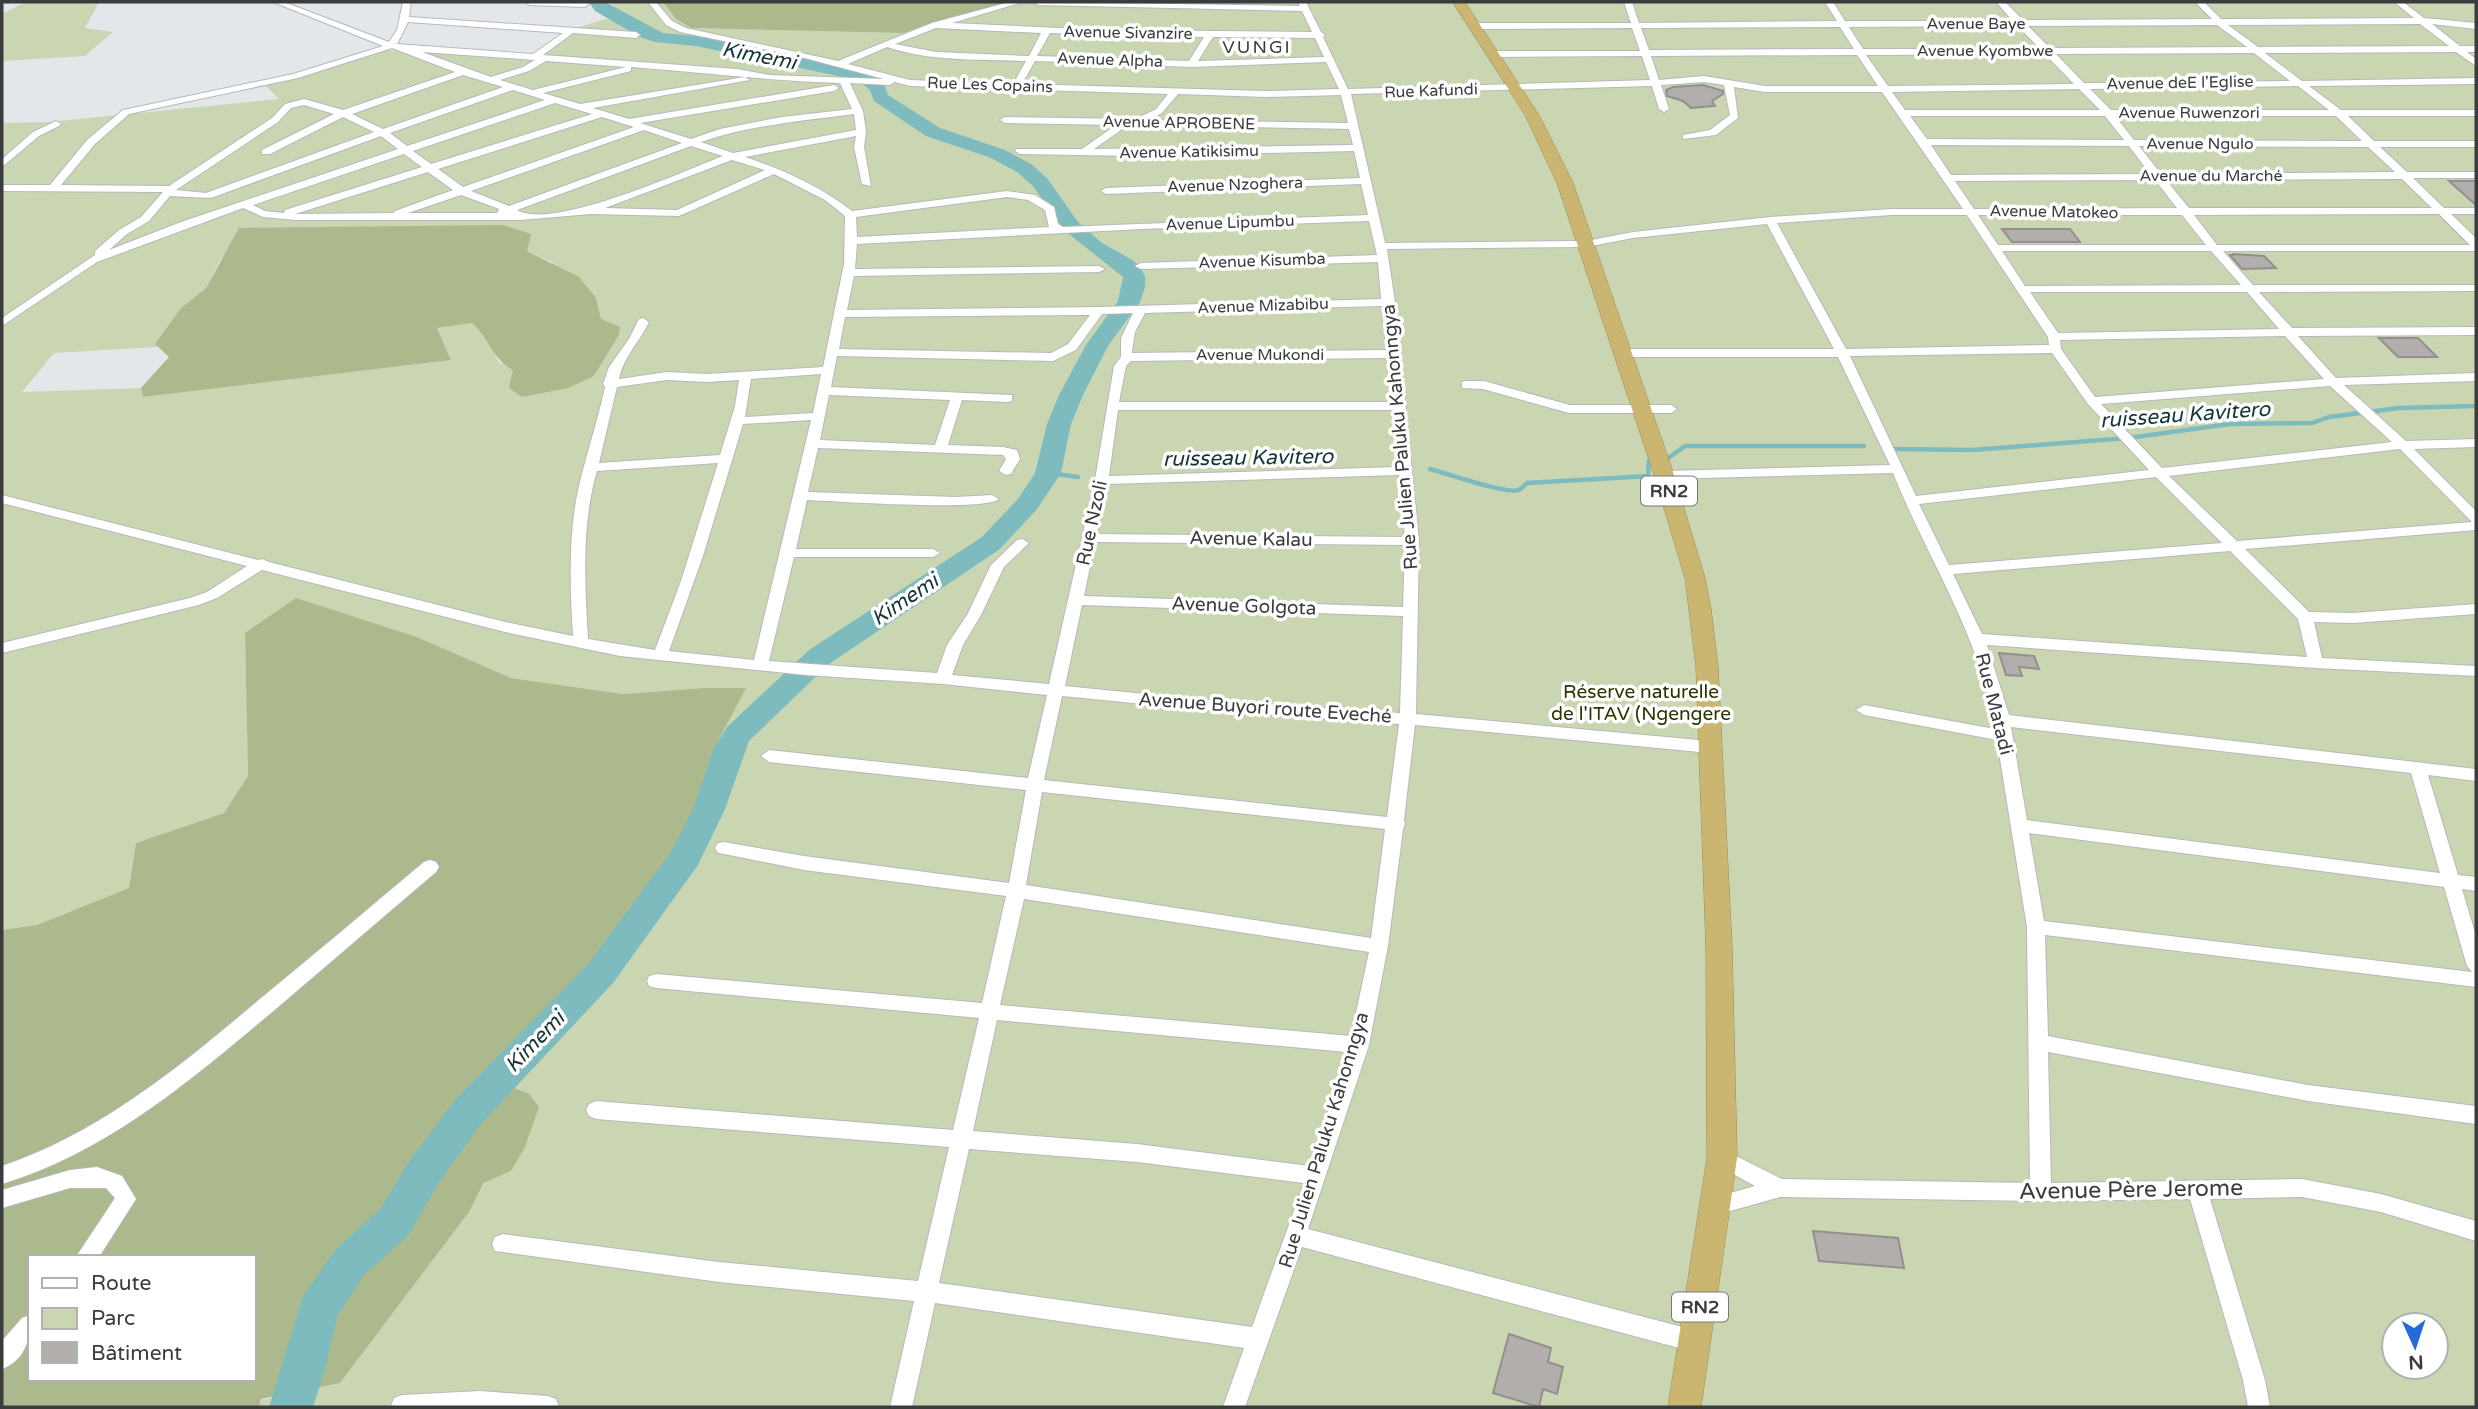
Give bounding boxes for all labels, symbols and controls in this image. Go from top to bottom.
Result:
street label: Avenue Baye [1927,14,2025,34]
street label: Avenue Sivanzire [1063,22,1193,44]
district label: VUNGI [1222,36,1292,58]
water label: Kimemi [720,37,801,76]
street label: Avenue Kyombwe [1917,41,2053,61]
street label: Avenue Alpha [1057,48,1163,72]
street label: Avenue deE l'Eglise [2106,72,2254,94]
street label: Rue Les Copains [927,73,1053,97]
street label: Rue Kafundi [1384,79,1478,103]
street label: Avenue Ruwenzori [2118,103,2260,123]
street label: Avenue APROBENE [1102,112,1256,134]
street label: Avenue Ngulo [2146,134,2254,154]
street label: Avenue Katikisimu [1119,141,1259,163]
street label: Avenue du Marché [2139,166,2283,186]
street label: Avenue Nzoghera [1167,173,1303,197]
street label: Avenue Matokeo [1989,201,2119,223]
street label: Avenue Lipumbu [1165,211,1295,235]
street label: Avenue Kisumba [1198,249,1326,273]
street label: Avenue Mizabibu [1197,294,1329,318]
street label: Rue Julien Paluku Kahonngya [1377,303,1423,571]
street label: Avenue Mukondi [1196,345,1324,365]
water label: ruisseau Kavitero [2099,397,2272,433]
water label: ruisseau Kavitero [1163,444,1335,472]
road number: RN2 [1641,476,1697,505]
street label: Rue Nzoli [1072,478,1112,568]
street label: Avenue Kalau [1189,527,1313,551]
water label: Kimemi [867,567,945,631]
street label: Avenue Golgota [1171,592,1317,620]
street label: Rue Matadi [1971,651,2017,757]
park label: Réserve naturelle de l'ITAV (Ngengere [1551,681,1731,725]
street label: Avenue Buyori route Eveché [1138,688,1392,728]
water label: Kimemi [500,1004,572,1078]
street label: Rue Julien Paluku Kahonngya [1275,1009,1373,1271]
street label: Avenue Père Jerome [2019,1174,2243,1206]
legend [28,1255,256,1381]
text: Route [91,1271,151,1296]
road number: RN2 [1672,1292,1728,1322]
text: Parc [91,1306,135,1331]
north arrow [2380,1311,2450,1381]
text: Bâtiment [91,1341,182,1366]
text: N [2408,1351,2424,1373]

